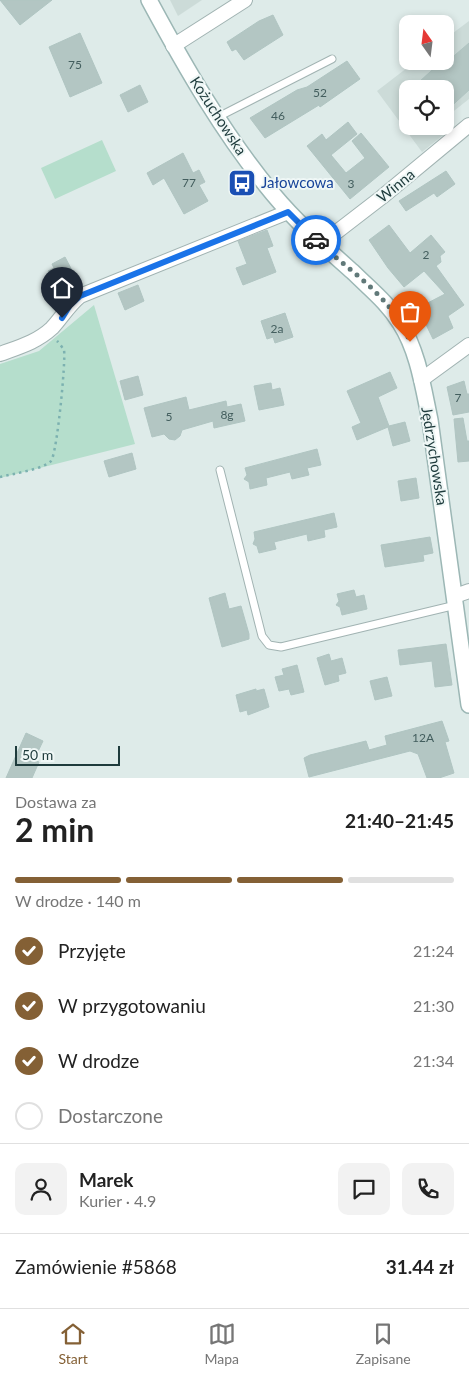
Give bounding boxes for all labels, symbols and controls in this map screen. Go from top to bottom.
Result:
north arrow [399,15,454,70]
map controls [399,15,454,135]
house number: 75 [68,57,82,72]
street label: Kożuchowska [187,73,251,158]
button: locate [399,80,454,135]
house number: 52 [313,85,327,100]
house number: 46 [271,108,285,123]
street label: Winna [373,165,418,206]
bus stop icon: Jałowcowa [227,168,257,198]
place label: Jałowcowa [261,173,334,191]
house number: 77 [182,175,196,190]
house number: 3 [348,176,355,191]
courier [291,215,341,265]
icon: car [302,226,330,254]
house number: 2 [423,247,430,262]
pin [41,267,83,318]
icon: home [48,274,76,302]
pin [389,291,431,342]
icon: bag [396,298,424,326]
house number: 2a [271,321,283,336]
house number: 7 [455,390,462,405]
street label: Jędrzychowska [418,405,452,506]
house number: 8g [220,407,234,422]
house number: 5 [166,409,173,424]
house number: 12A [412,730,435,745]
scale bar [15,743,120,766]
text: 50 m [22,746,53,763]
text: Dostawa za [15,792,96,811]
text: 21:40–21:45 [345,809,454,832]
text: 2 min [15,810,94,849]
text: W drodze · 140 m [15,891,141,910]
icon: check [15,937,43,965]
text: Przyjęte [58,939,126,962]
text: 21:24 [413,941,454,960]
icon: check [15,992,43,1020]
text: W przygotowaniu [58,994,206,1017]
text: 21:30 [413,996,454,1015]
icon: check [15,1047,43,1075]
text: W drodze [58,1049,139,1072]
text: 21:34 [413,1051,454,1070]
text: Dostarczone [58,1104,163,1127]
button: person [15,1163,67,1215]
button: chat [338,1163,390,1215]
button: phone [402,1163,454,1215]
text: Marek [79,1168,133,1191]
text: Kurier · 4.9 [79,1191,156,1210]
text: Zamówienie #5868 [15,1255,177,1278]
text: 31.44 zł [386,1255,454,1278]
tab: Start [58,1320,88,1367]
tab: Mapa [205,1320,239,1367]
tab: Zapisane [356,1320,411,1367]

